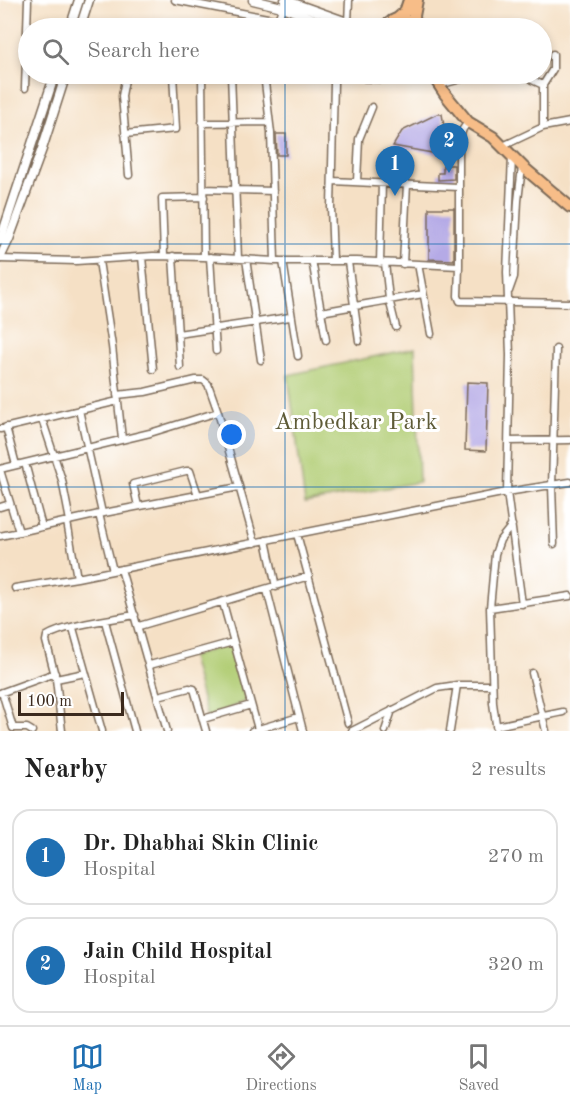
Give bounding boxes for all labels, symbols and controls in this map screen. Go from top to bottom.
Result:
search box [18,18,552,84]
icon: search [39,35,72,68]
text: Search here [87,40,200,62]
pin: 2 [430,124,468,173]
pin: 1 [376,146,414,196]
park label: Ambedkar Park [274,411,438,435]
your location [217,420,246,449]
scale bar [18,689,124,716]
text: 100 m [27,694,72,710]
text: Nearby [24,757,108,783]
text: 2 results [471,760,546,780]
text: Dr. Dhabhai Skin Clinic [83,833,318,855]
text: 1 [40,847,51,867]
text: 270 m [488,847,544,867]
text: Hospital [83,860,155,880]
text: Jain Child Hospital [83,941,272,963]
text: 2 [40,955,51,975]
text: 320 m [488,955,544,975]
text: Hospital [83,968,155,988]
tab: Map [71,1040,104,1096]
tab: Directions [246,1040,317,1096]
tab: Saved [458,1040,499,1096]

